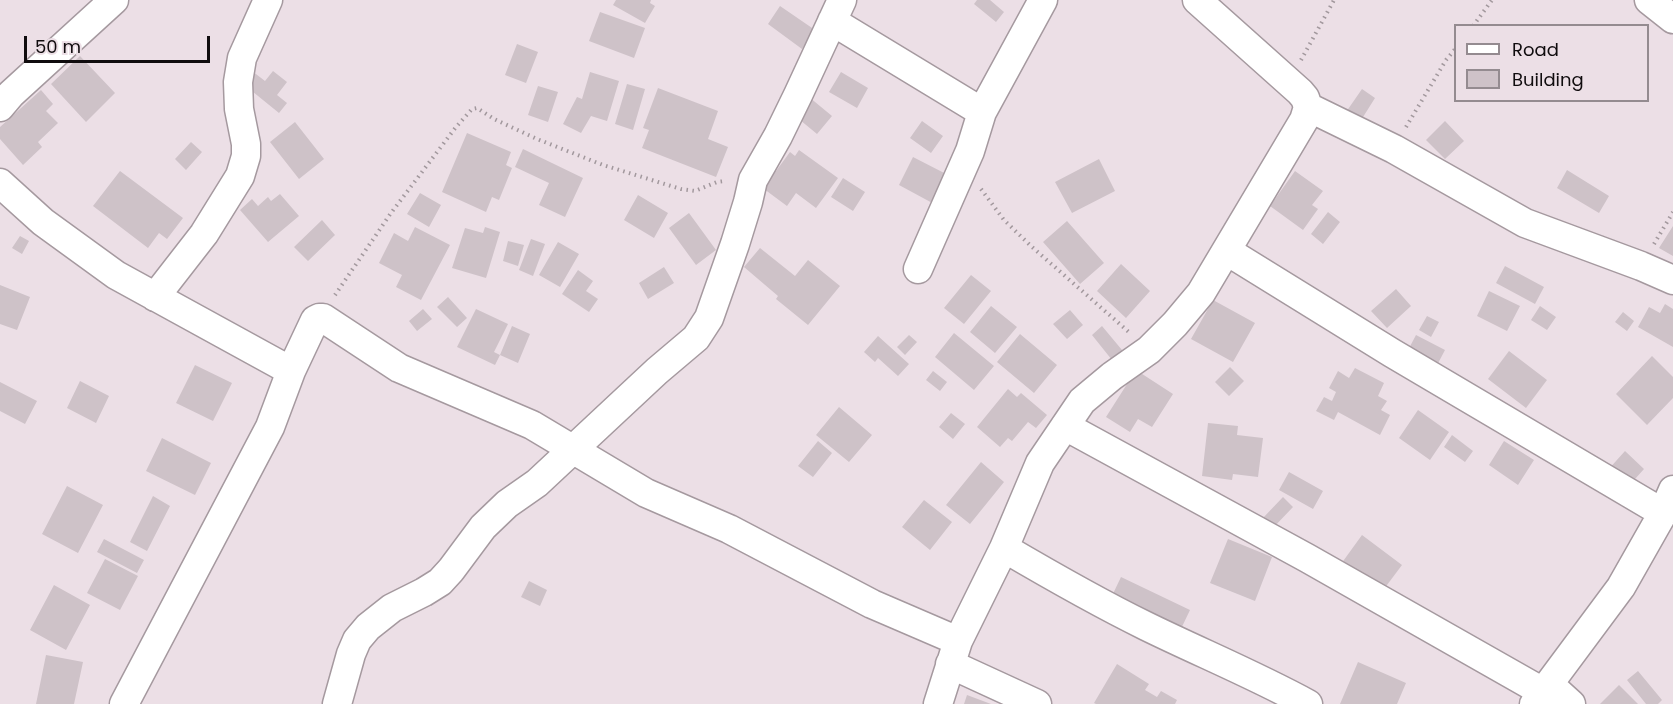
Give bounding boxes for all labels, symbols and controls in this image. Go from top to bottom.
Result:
scale bar [27,24,213,62]
legend [1454,24,1649,102]
text: 50 m [35,34,81,59]
text: Road [1512,37,1559,62]
text: Building [1512,67,1584,92]

